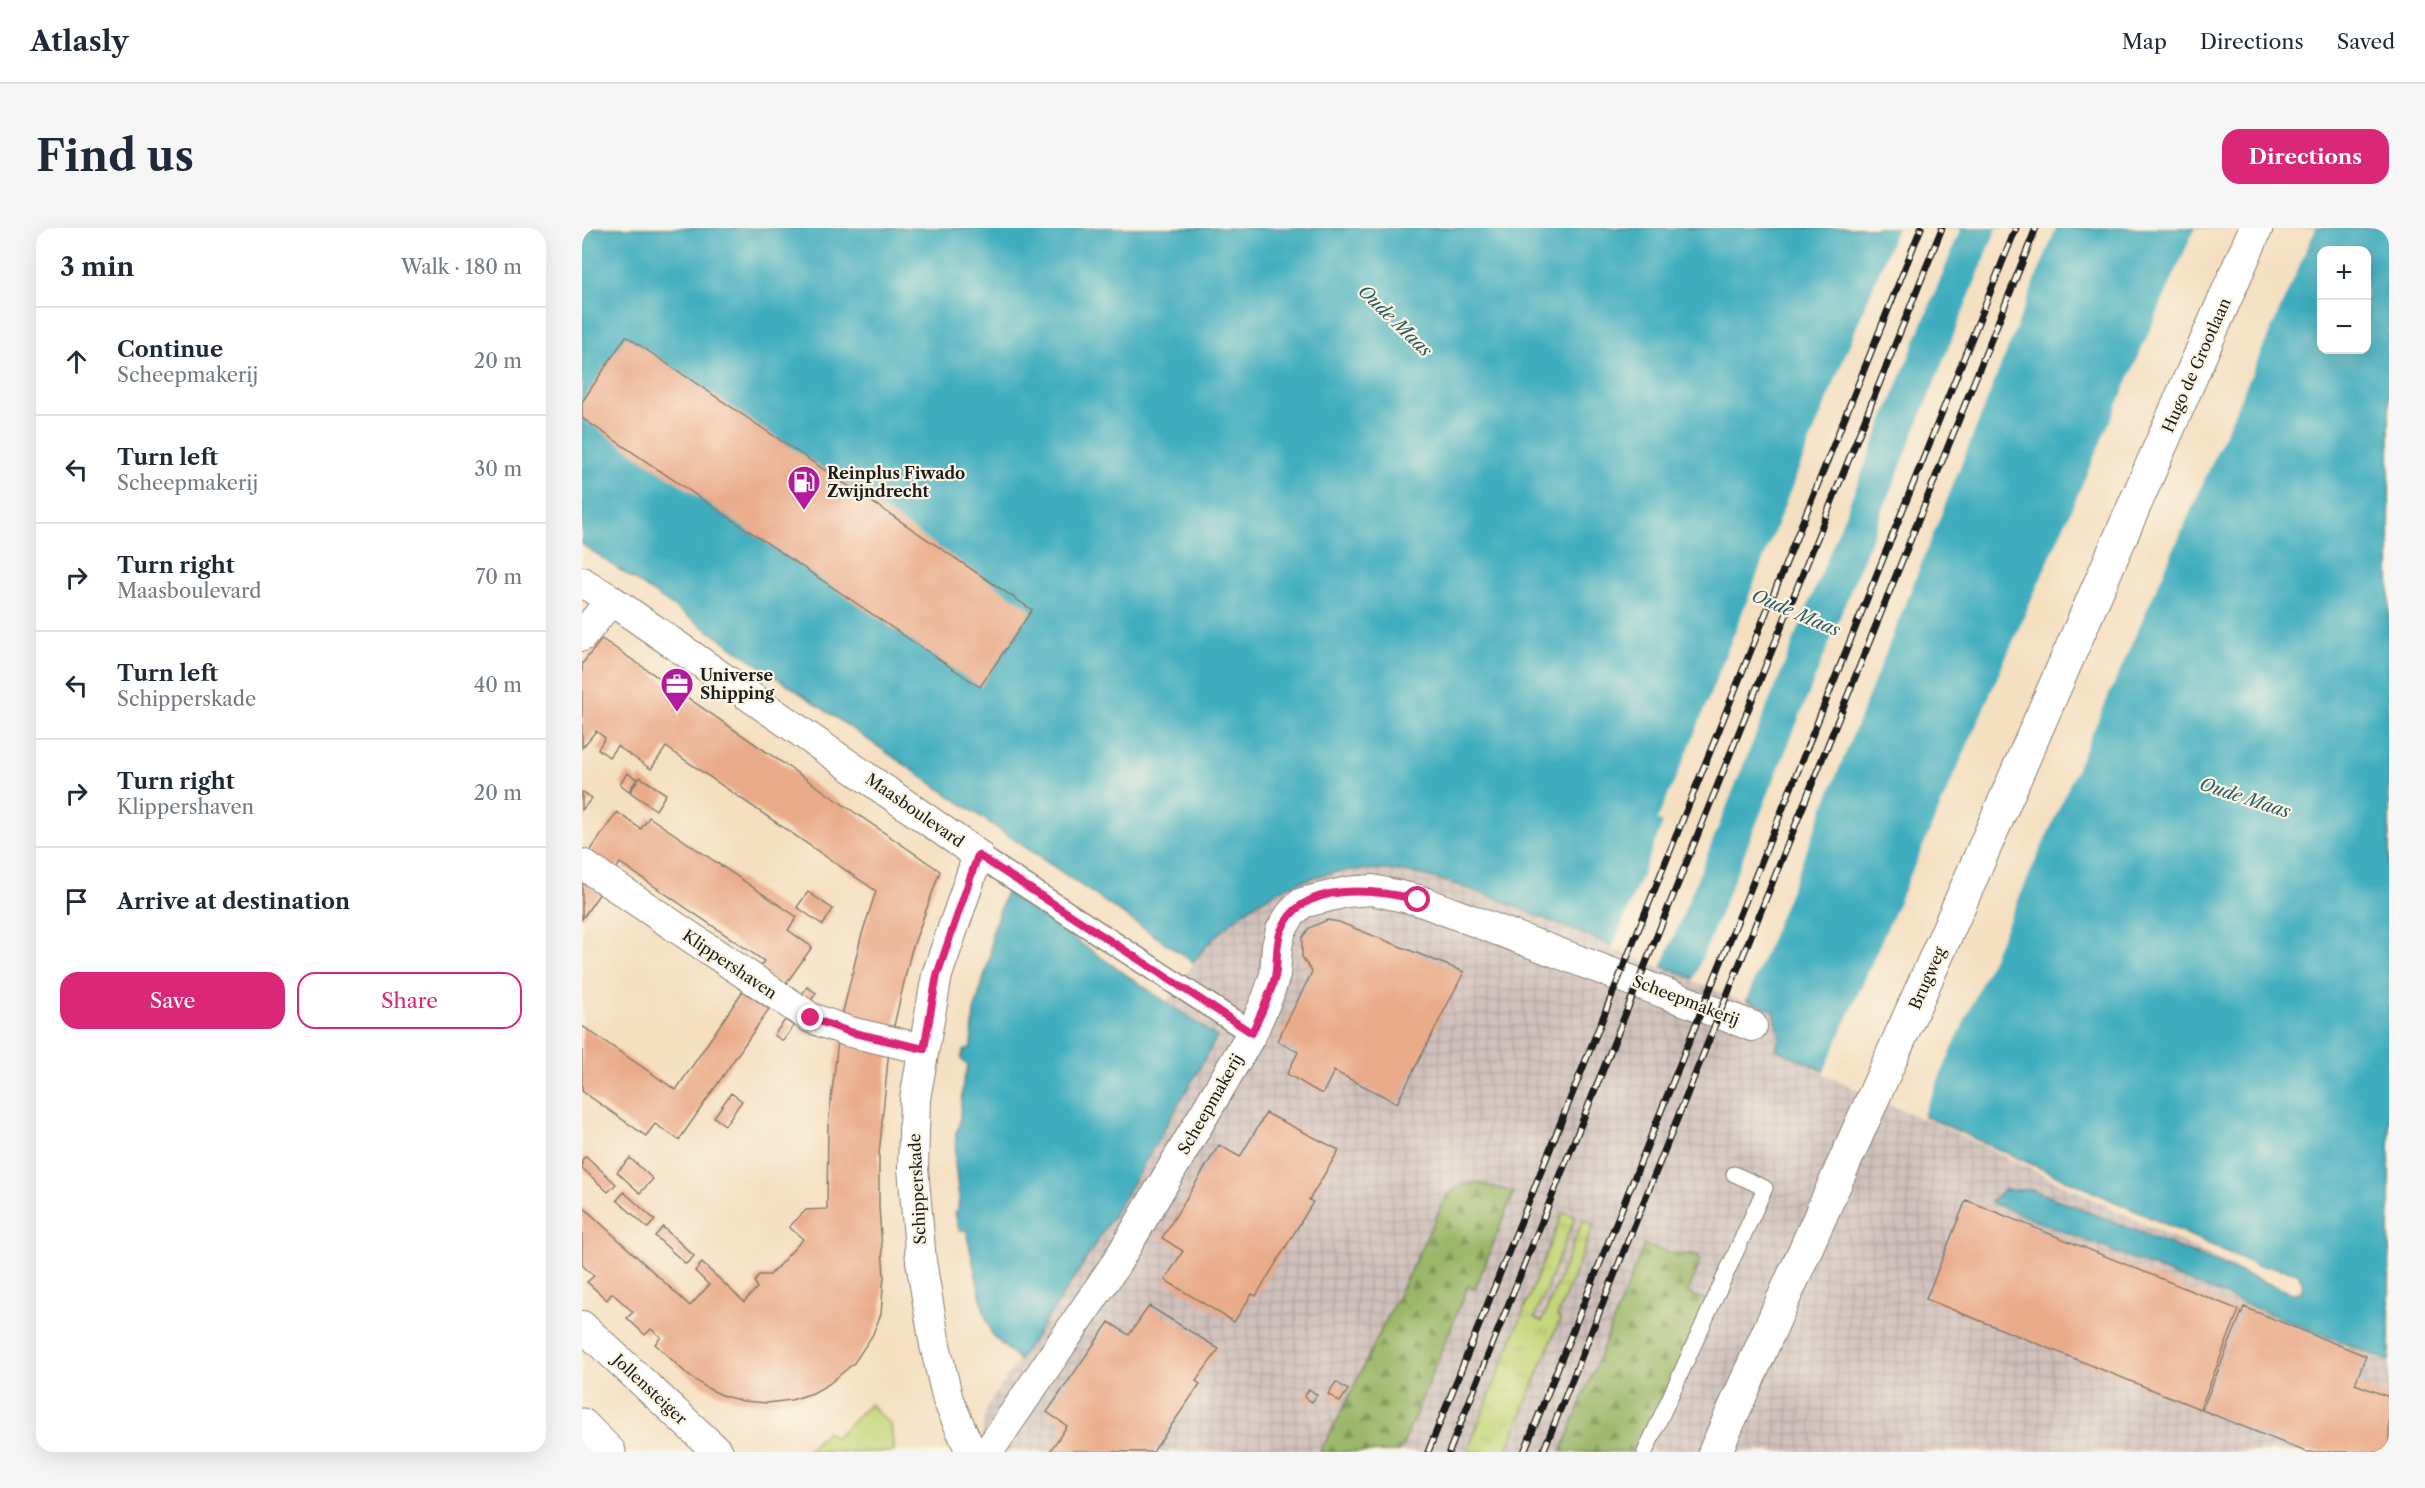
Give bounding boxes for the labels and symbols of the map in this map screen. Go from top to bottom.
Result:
water label: Oude Maas [1353,280,1437,362]
street label: Hugo de Grootlaan [2157,295,2235,435]
place label: Reinplus Fiwado Zwijndrecht [827,463,965,501]
fuel station icon: Reinplus Fiwado Zwijndrecht [786,464,822,511]
water label: Oude Maas [1748,584,1844,642]
place label: Universe Shipping [700,665,775,703]
office icon: Universe Shipping [659,666,695,713]
street label: Maasboulevard [862,769,968,851]
water label: Oude Maas [2197,773,2293,823]
route start [1404,886,1430,912]
street label: Klippershaven [679,925,781,1003]
street label: Brugweg [1904,943,1950,1012]
street label: Scheepmakerij [1630,970,1742,1030]
route end [797,1004,823,1030]
street label: Scheepmakerij [1173,1050,1247,1158]
street label: Schipperskade [904,1133,930,1245]
street label: Jollensteiger [607,1348,691,1429]

